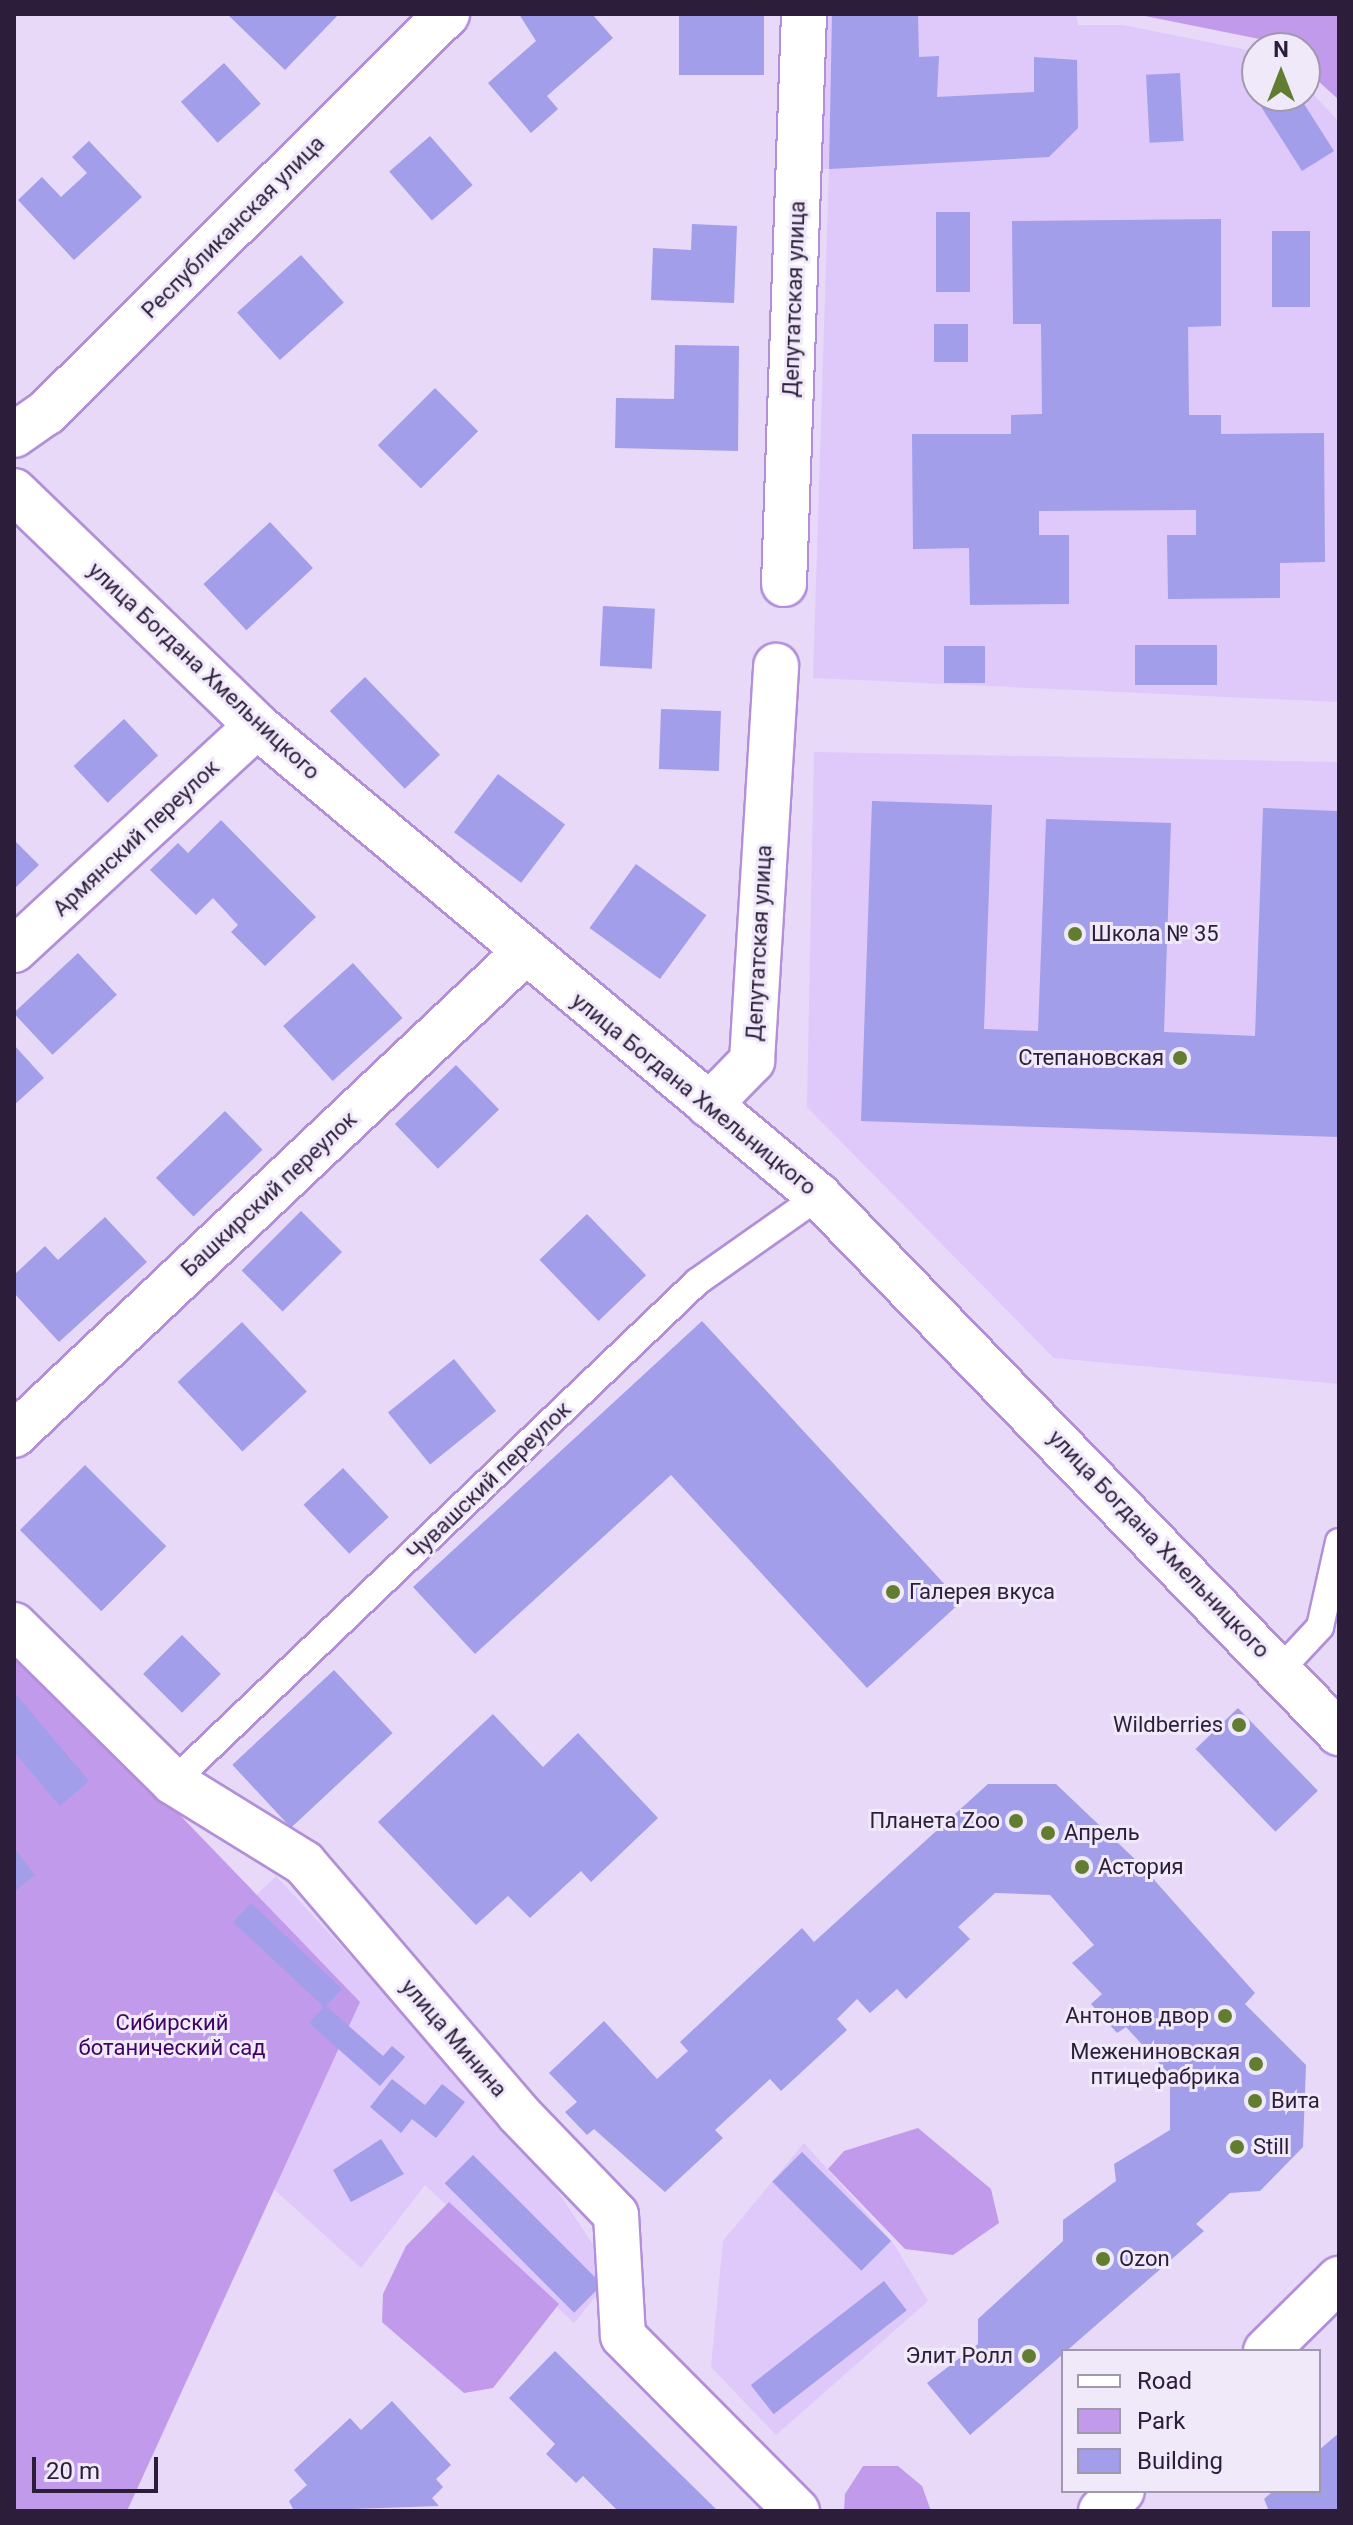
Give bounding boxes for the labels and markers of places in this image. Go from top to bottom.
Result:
place label: Школа № 35 [1091,921,1219,947]
marker: Школа № 35 [1066,925,1084,943]
place label: Степановская [1018,1045,1164,1071]
marker: Степановская [1171,1049,1189,1067]
place label: Галерея вкуса [909,1579,1055,1605]
marker: Галерея вкуса [884,1583,902,1601]
place label: Wildberries [1113,1712,1223,1738]
marker: Wildberries [1230,1716,1248,1734]
place label: Планета Zoo [870,1808,1000,1834]
marker: Планета Zoo [1007,1812,1025,1830]
place label: Апрель [1064,1820,1140,1846]
marker: Апрель [1039,1824,1057,1842]
place label: Астория [1098,1854,1184,1880]
marker: Астория [1073,1858,1091,1876]
place label: Антонов двор [1065,2003,1209,2029]
marker: Антонов двор [1216,2007,1234,2025]
place label: Межениновская птицефабрика [1070,2038,1240,2090]
marker: Межениновская птицефабрика [1247,2055,1265,2073]
place label: Вита [1271,2088,1320,2114]
marker: Вита [1246,2092,1264,2110]
place label: Still [1253,2134,1289,2160]
marker: Still [1228,2138,1246,2156]
place label: Ozon [1119,2246,1170,2272]
marker: Ozon [1094,2250,1112,2268]
place label: Элит Ролл [905,2343,1013,2369]
marker: Элит Ролл [1020,2347,1038,2365]

